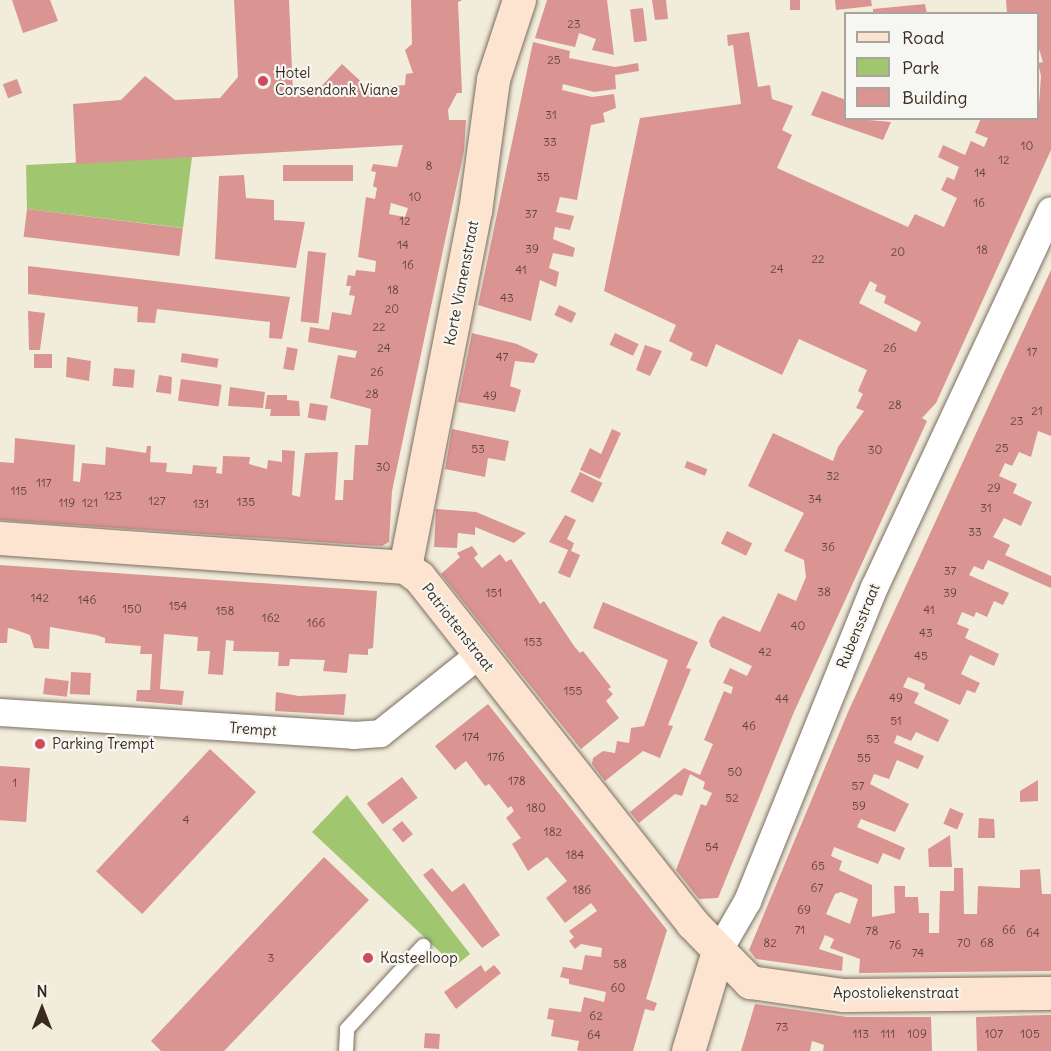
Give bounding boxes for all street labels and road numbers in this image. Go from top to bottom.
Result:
street label: Korte Vianenstraat [440,219,482,347]
street label: Patriottenstraat [418,579,498,675]
street label: Rubensstraat [833,581,883,671]
street label: Trempt [229,718,277,740]
street label: Apostoliekenstraat [833,984,959,1002]

